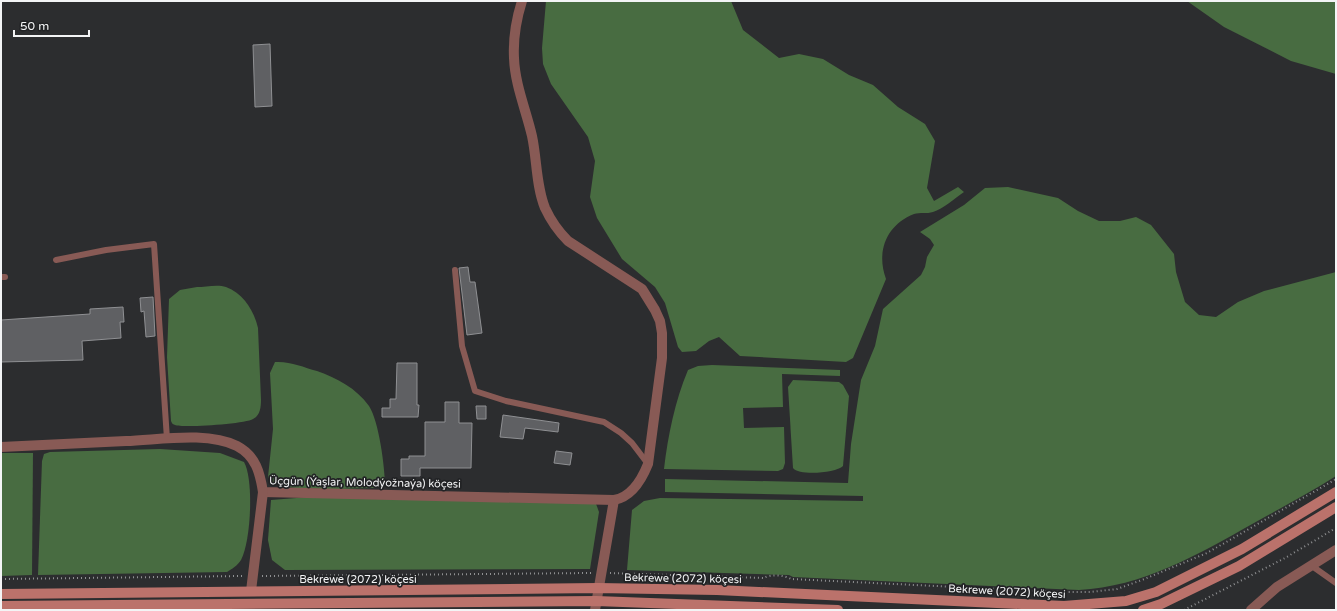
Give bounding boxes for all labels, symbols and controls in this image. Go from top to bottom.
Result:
scale bar [14,12,89,38]
text: 50 m [20,19,49,33]
street label: Üçgün (Ýaşlar, Molodýožnaýa) köçesi [269,473,461,491]
street label: Bekrewe (2072) köçesi [624,571,742,586]
street label: Bekrewe (2072) köçesi [299,573,417,586]
street label: Bekrewe (2072) köçesi [948,582,1066,601]

